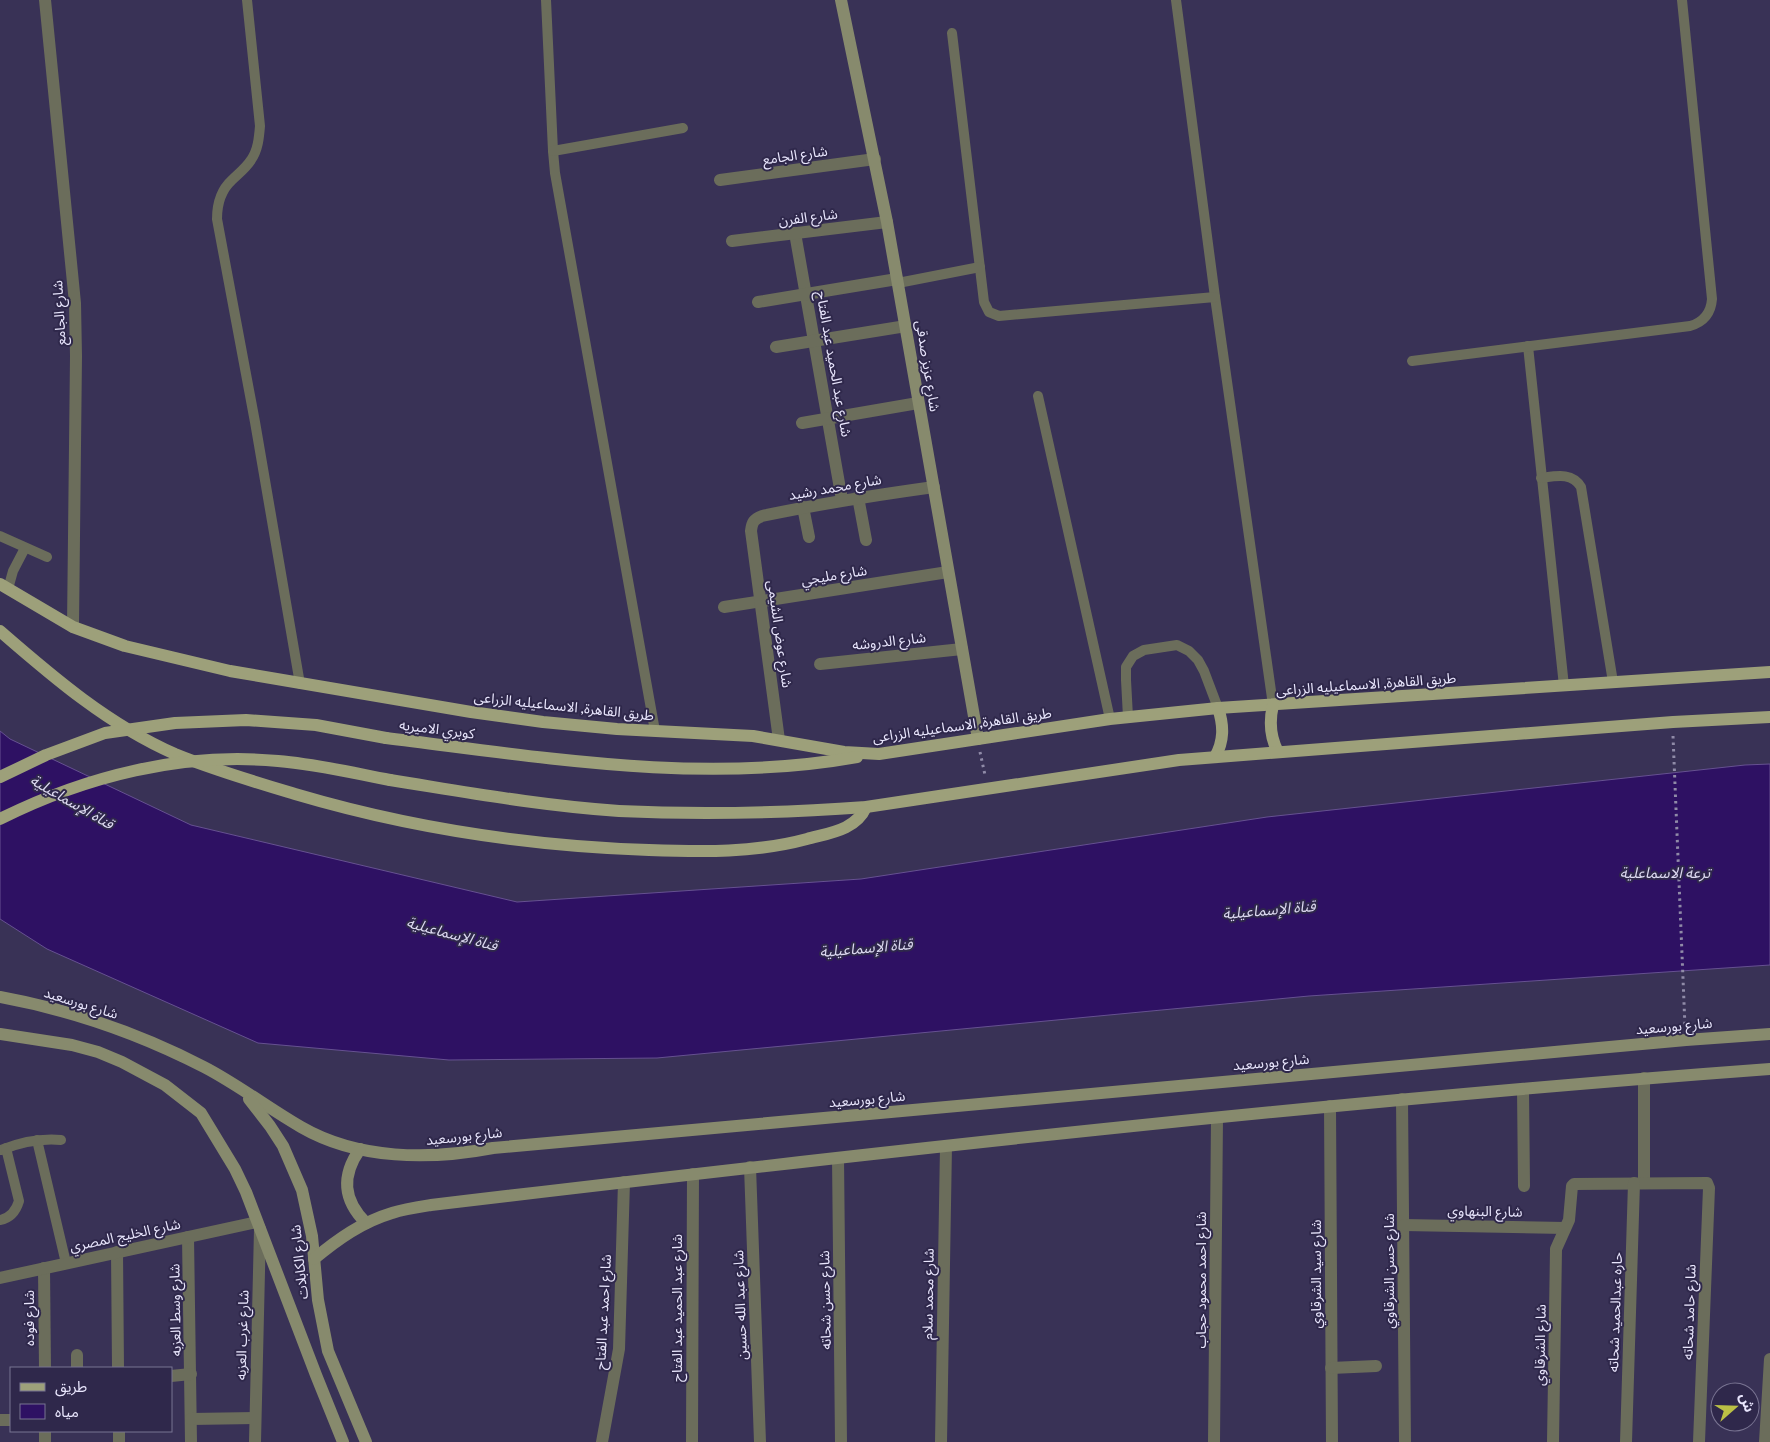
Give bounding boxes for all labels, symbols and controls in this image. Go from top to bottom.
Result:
street label: شارع الجامع [762,144,829,170]
street label: شارع الفرن [778,206,839,232]
street label: شارع الجامع [50,280,72,346]
street label: شارع عبد الحميد عبد الفتاح [810,290,854,439]
street label: شارع عزيز صدقى [910,319,942,413]
street label: شارع محمد رشيد [787,472,883,506]
street label: شارع مليجي [800,563,869,591]
street label: شارع عوض الشيمى [762,579,794,689]
street label: شارع الدروشه [851,630,927,656]
street label: طريق القاهرة, الاسماعيليه الزراعى [1275,671,1457,700]
street label: طريق القاهرة, الاسماعيليه الزراعى [473,690,655,725]
street label: طريق القاهرة, الاسماعيليه الزراعى [871,705,1053,747]
street label: كوبري الاميريه [398,717,476,745]
water label: قناة الإسماعيلية [26,772,118,836]
water label: ترعة الاسماعلية [1620,865,1713,884]
water label: قناة الإسماعيلية [1222,898,1318,925]
water label: قناة الإسماعيلية [404,914,501,957]
water label: قناة الإسماعيلية [819,936,915,963]
street label: شارع بورسعيد [41,985,120,1025]
street label: شارع بورسعيد [1635,1016,1713,1040]
street label: شارع بورسعيد [1232,1052,1310,1076]
street label: شارع بورسعيد [828,1089,906,1113]
street label: شارع بورسعيد [425,1125,503,1151]
street label: شارع البنهاوي [1447,1203,1523,1223]
street label: شارع احمد محمود حجاب [1194,1211,1212,1349]
street label: شارع حسن الشرقاوي [1382,1213,1400,1329]
street label: شارع الخليج المصري [68,1216,183,1258]
street label: شارع سيد الشرقاوي [1309,1220,1327,1328]
street label: شارع الكابلات [288,1224,314,1300]
street label: شارع عبد الحميد عبد الفتاح [670,1234,688,1382]
street label: شارع محمد سلام [920,1248,940,1340]
street label: شارع عبد الله حسين [731,1250,753,1360]
street label: شارع حسن شحاته [817,1250,837,1350]
street label: حاره عبدالحميد شحاته [1606,1252,1627,1372]
street label: شارع احمد عبد الفتاح [593,1254,617,1370]
street label: شارع وسط العزبه [167,1263,187,1356]
street label: شارع حامد شحاته [1680,1264,1702,1360]
street label: شارع فوده [22,1290,40,1346]
street label: شارع غرب العزبه [233,1290,255,1381]
street label: شارع الشرقاوي [1532,1304,1552,1386]
legend [10,1367,172,1432]
text: طريق [55,1379,87,1398]
north arrow [1710,1382,1760,1432]
text: ش [1735,1391,1757,1415]
text: مياه [55,1404,79,1423]

